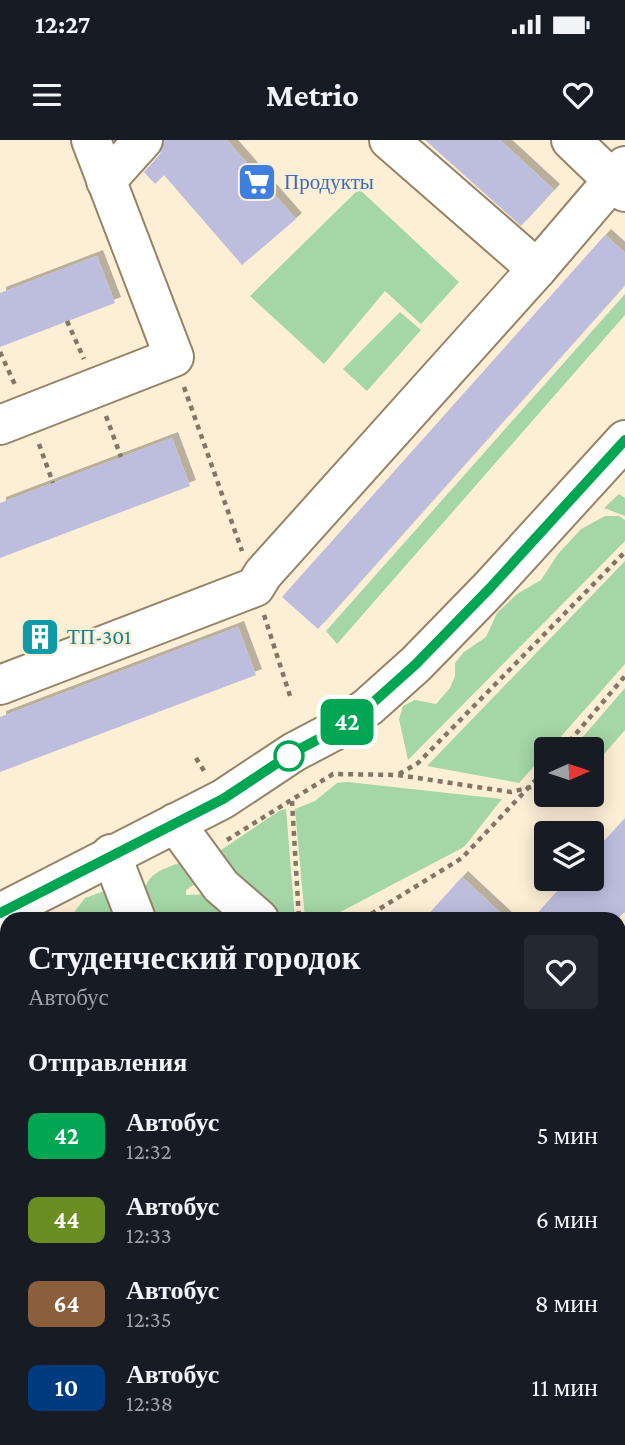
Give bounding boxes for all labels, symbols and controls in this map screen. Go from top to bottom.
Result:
text: 12:27 [35,10,90,39]
icon: menu [28,76,66,114]
icon: heart [559,76,597,114]
text: Metrio [266,77,359,113]
supermarket icon: Продукты [236,161,278,203]
place label: Продукты [284,170,374,194]
building icon: ТП-301 [19,616,61,658]
place label: ТП-301 [67,625,131,649]
line badge: 42 [316,699,378,745]
text: 42 [335,708,359,735]
north arrow [534,737,604,807]
map controls [534,737,604,891]
unlabelled marker [274,741,304,771]
button: layers [534,821,604,891]
button: heart [524,935,598,1009]
text: Студенческий городок [28,939,360,976]
text: Автобус [28,984,109,1010]
text: Отправления [28,1048,187,1077]
text: Автобус [126,1108,219,1137]
text: 5 мин [537,1121,598,1150]
text: 42 [54,1122,79,1149]
text: 12:32 [126,1138,172,1164]
text: Автобус [126,1192,219,1221]
text: 6 мин [536,1205,598,1234]
text: 44 [54,1206,79,1233]
text: 12:33 [126,1222,172,1248]
text: Автобус [126,1276,219,1305]
text: 8 мин [535,1289,598,1318]
text: 64 [53,1290,80,1317]
text: 12:35 [126,1306,172,1332]
text: Автобус [126,1360,219,1389]
text: 11 мин [532,1373,598,1402]
text: 10 [55,1374,78,1401]
text: 12:38 [126,1390,173,1416]

